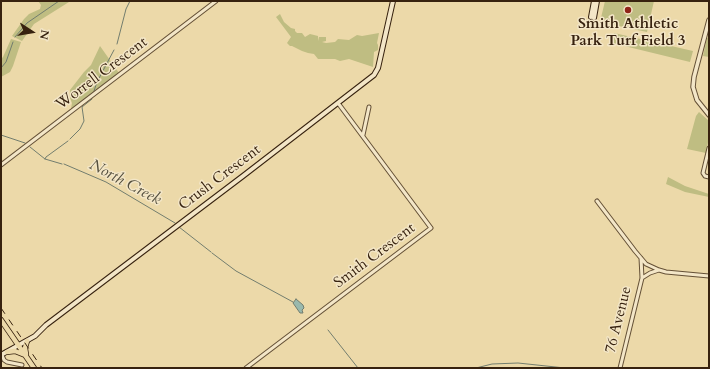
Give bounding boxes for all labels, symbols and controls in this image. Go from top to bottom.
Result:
marker: Smith Athletic Park Turf Field 3 [623,5,633,15]
north arrow [12,12,52,52]
place label: Smith Athletic Park Turf Field 3 [570,16,686,51]
text: N [36,28,53,41]
street label: Worrell Crescent [53,34,151,114]
street label: Crush Crescent [175,141,265,215]
water label: North Creek [86,156,164,210]
street label: Smith Crescent [331,220,419,292]
street label: 76 Avenue [602,285,636,355]

